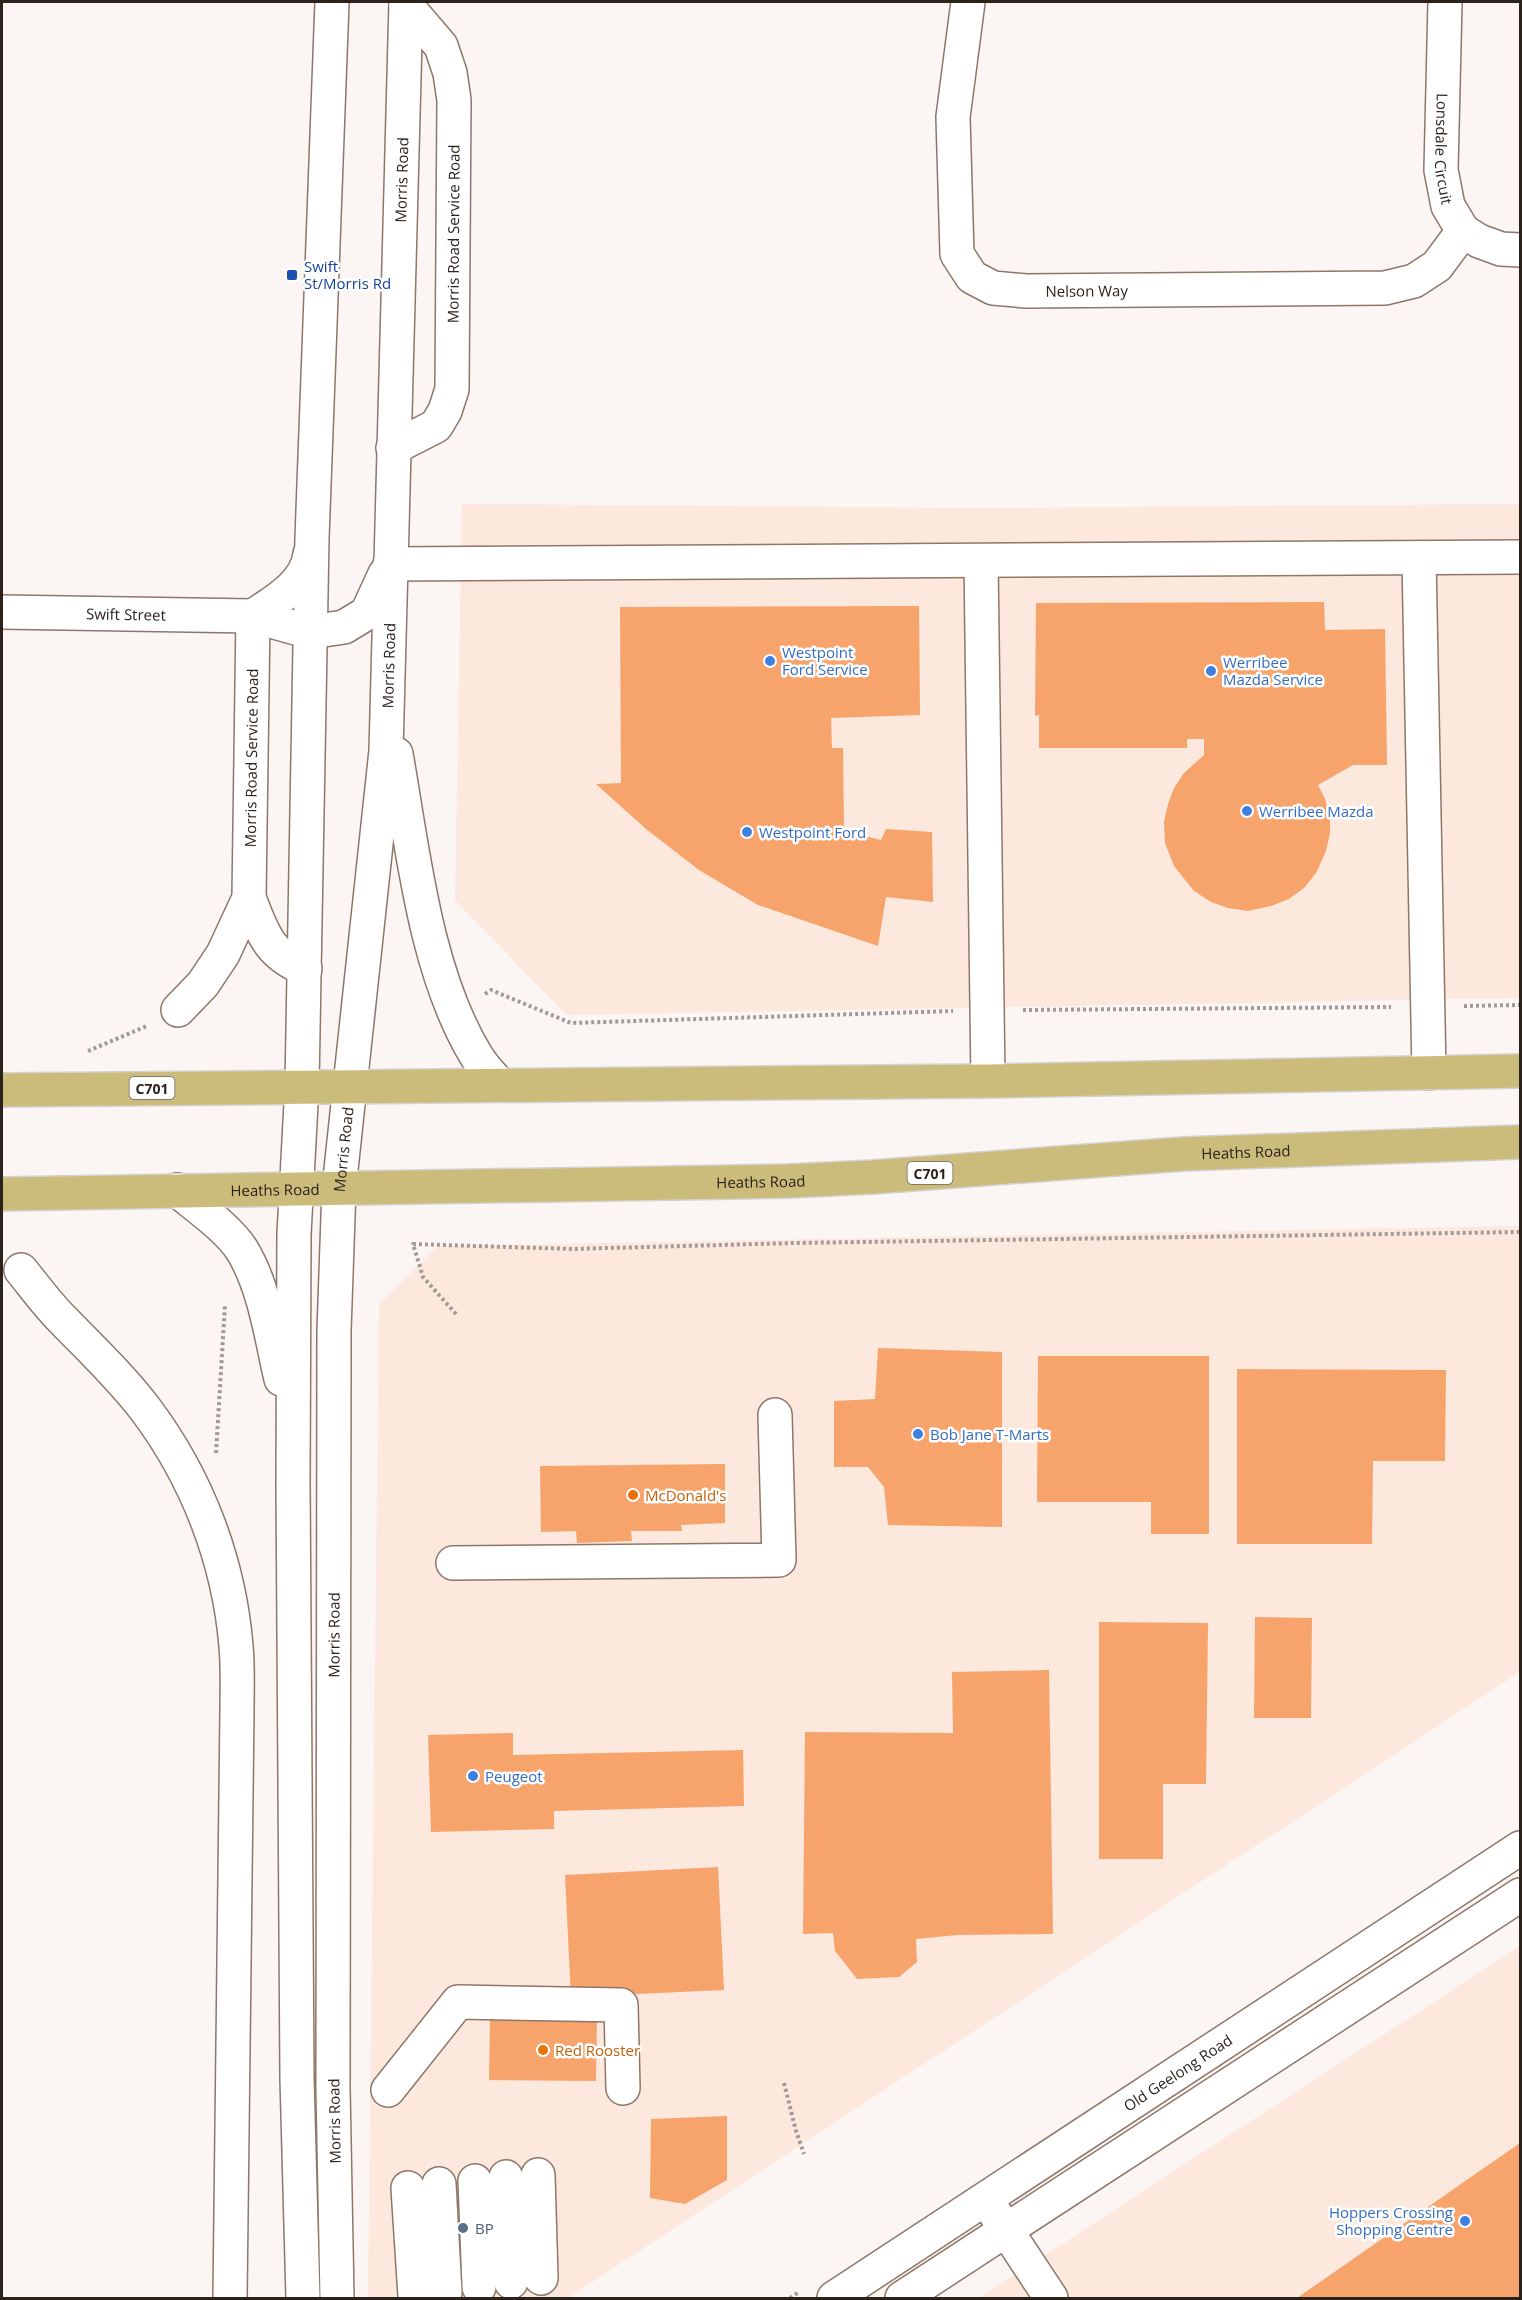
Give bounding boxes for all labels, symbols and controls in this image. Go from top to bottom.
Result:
street label: Lonsdale Circuit [1431,93,1457,206]
street label: Morris Road [390,137,412,223]
street label: Morris Road Service Road [442,144,464,323]
place label: Swift St/Morris Rd [304,256,391,293]
marker: Swift St/Morris Rd [285,268,299,282]
street label: Nelson Way [1045,280,1129,301]
street label: Swift Street [86,603,166,625]
street label: Morris Road [377,623,399,709]
place label: Westpoint Ford Service [782,642,868,679]
place label: Werribee Mazda Service [1223,652,1323,689]
marker: Westpoint Ford Service [763,654,777,668]
marker: Werribee Mazda Service [1204,664,1218,678]
street label: Morris Road Service Road [240,668,262,847]
place label: Werribee Mazda [1259,801,1374,821]
marker: Werribee Mazda [1240,804,1254,818]
place label: Westpoint Ford [759,822,866,842]
marker: Westpoint Ford [740,825,754,839]
road number: C701 [130,1077,174,1099]
street label: Morris Road [329,1106,358,1193]
street label: Heaths Road [1201,1140,1291,1163]
road number: C701 [908,1162,952,1184]
street label: Heaths Road [716,1170,806,1192]
street label: Heaths Road [230,1179,320,1200]
place label: Bob Jane T-Marts [930,1424,1049,1444]
marker: Bob Jane T-Marts [911,1427,925,1441]
place label: McDonald's [645,1485,727,1505]
marker: McDonald's [626,1488,640,1502]
street label: Morris Road [324,1592,344,1678]
place label: Peugeot [485,1766,543,1786]
marker: Peugeot [466,1769,480,1783]
street label: Old Geelong Road [1119,2030,1236,2116]
place label: Red Rooster [555,2040,640,2060]
marker: Red Rooster [536,2043,550,2057]
street label: Morris Road [323,2078,345,2164]
place label: Hoppers Crossing Shopping Centre [1329,2202,1453,2239]
marker: Hoppers Crossing Shopping Centre [1458,2214,1472,2228]
place label: BP [475,2218,494,2238]
marker: BP [456,2221,470,2235]

